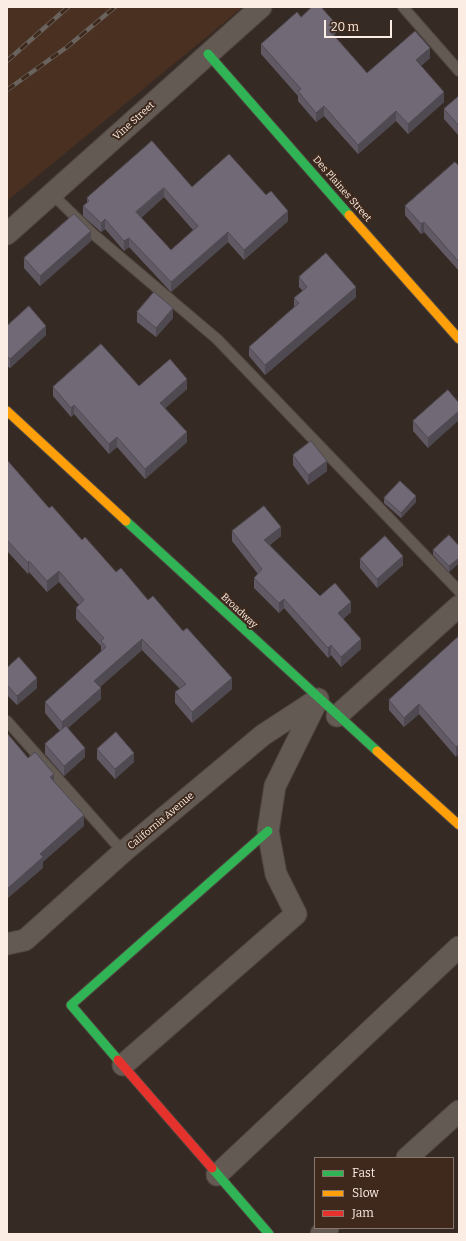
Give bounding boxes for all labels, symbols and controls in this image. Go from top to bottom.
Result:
scale bar [326,12,394,38]
text: 20 m [331,20,359,34]
street label: Vine Street [111,99,157,143]
street label: Des Plaines Street [310,154,374,224]
street label: Broadway [218,591,260,631]
street label: California Avenue [125,790,197,852]
legend [314,1157,454,1229]
text: Fast [352,1166,375,1180]
text: Slow [352,1186,379,1200]
text: Jam [352,1206,374,1220]

